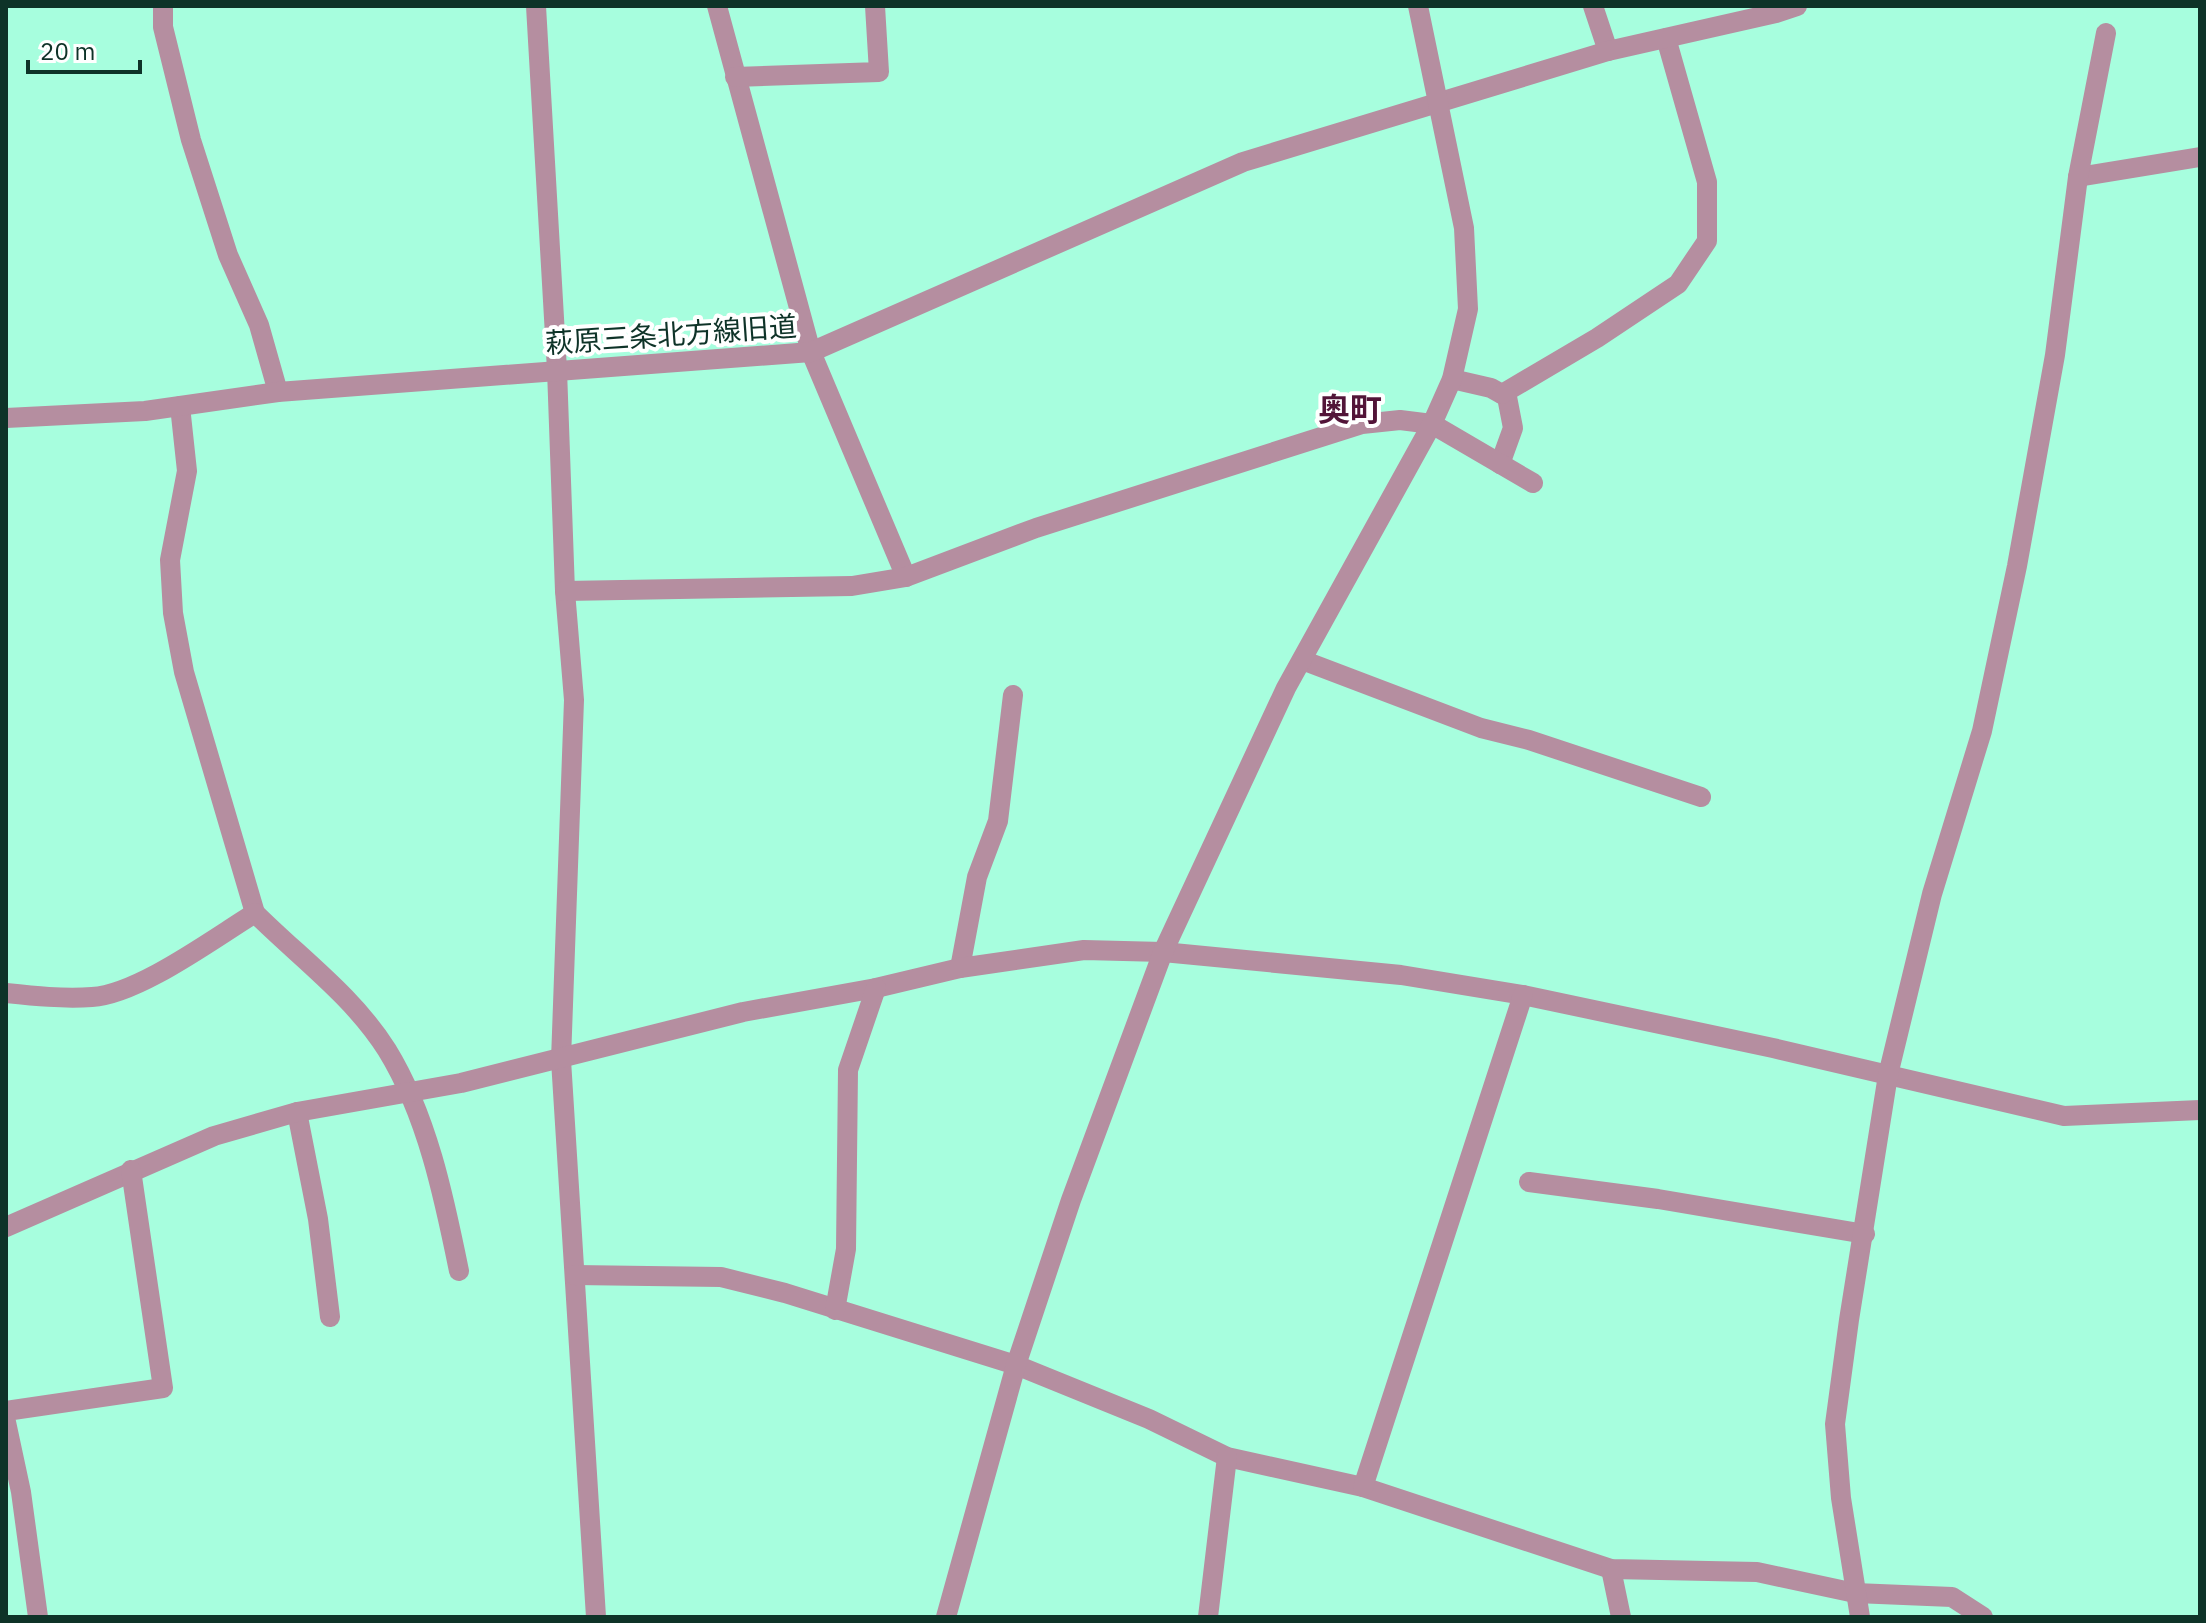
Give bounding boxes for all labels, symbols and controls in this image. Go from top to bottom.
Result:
scale bar [28,24,140,74]
text: 20 m [40,35,95,67]
street label: 萩原三条北方線旧道 [544,307,798,361]
district label: 奥町 [1318,388,1382,430]

